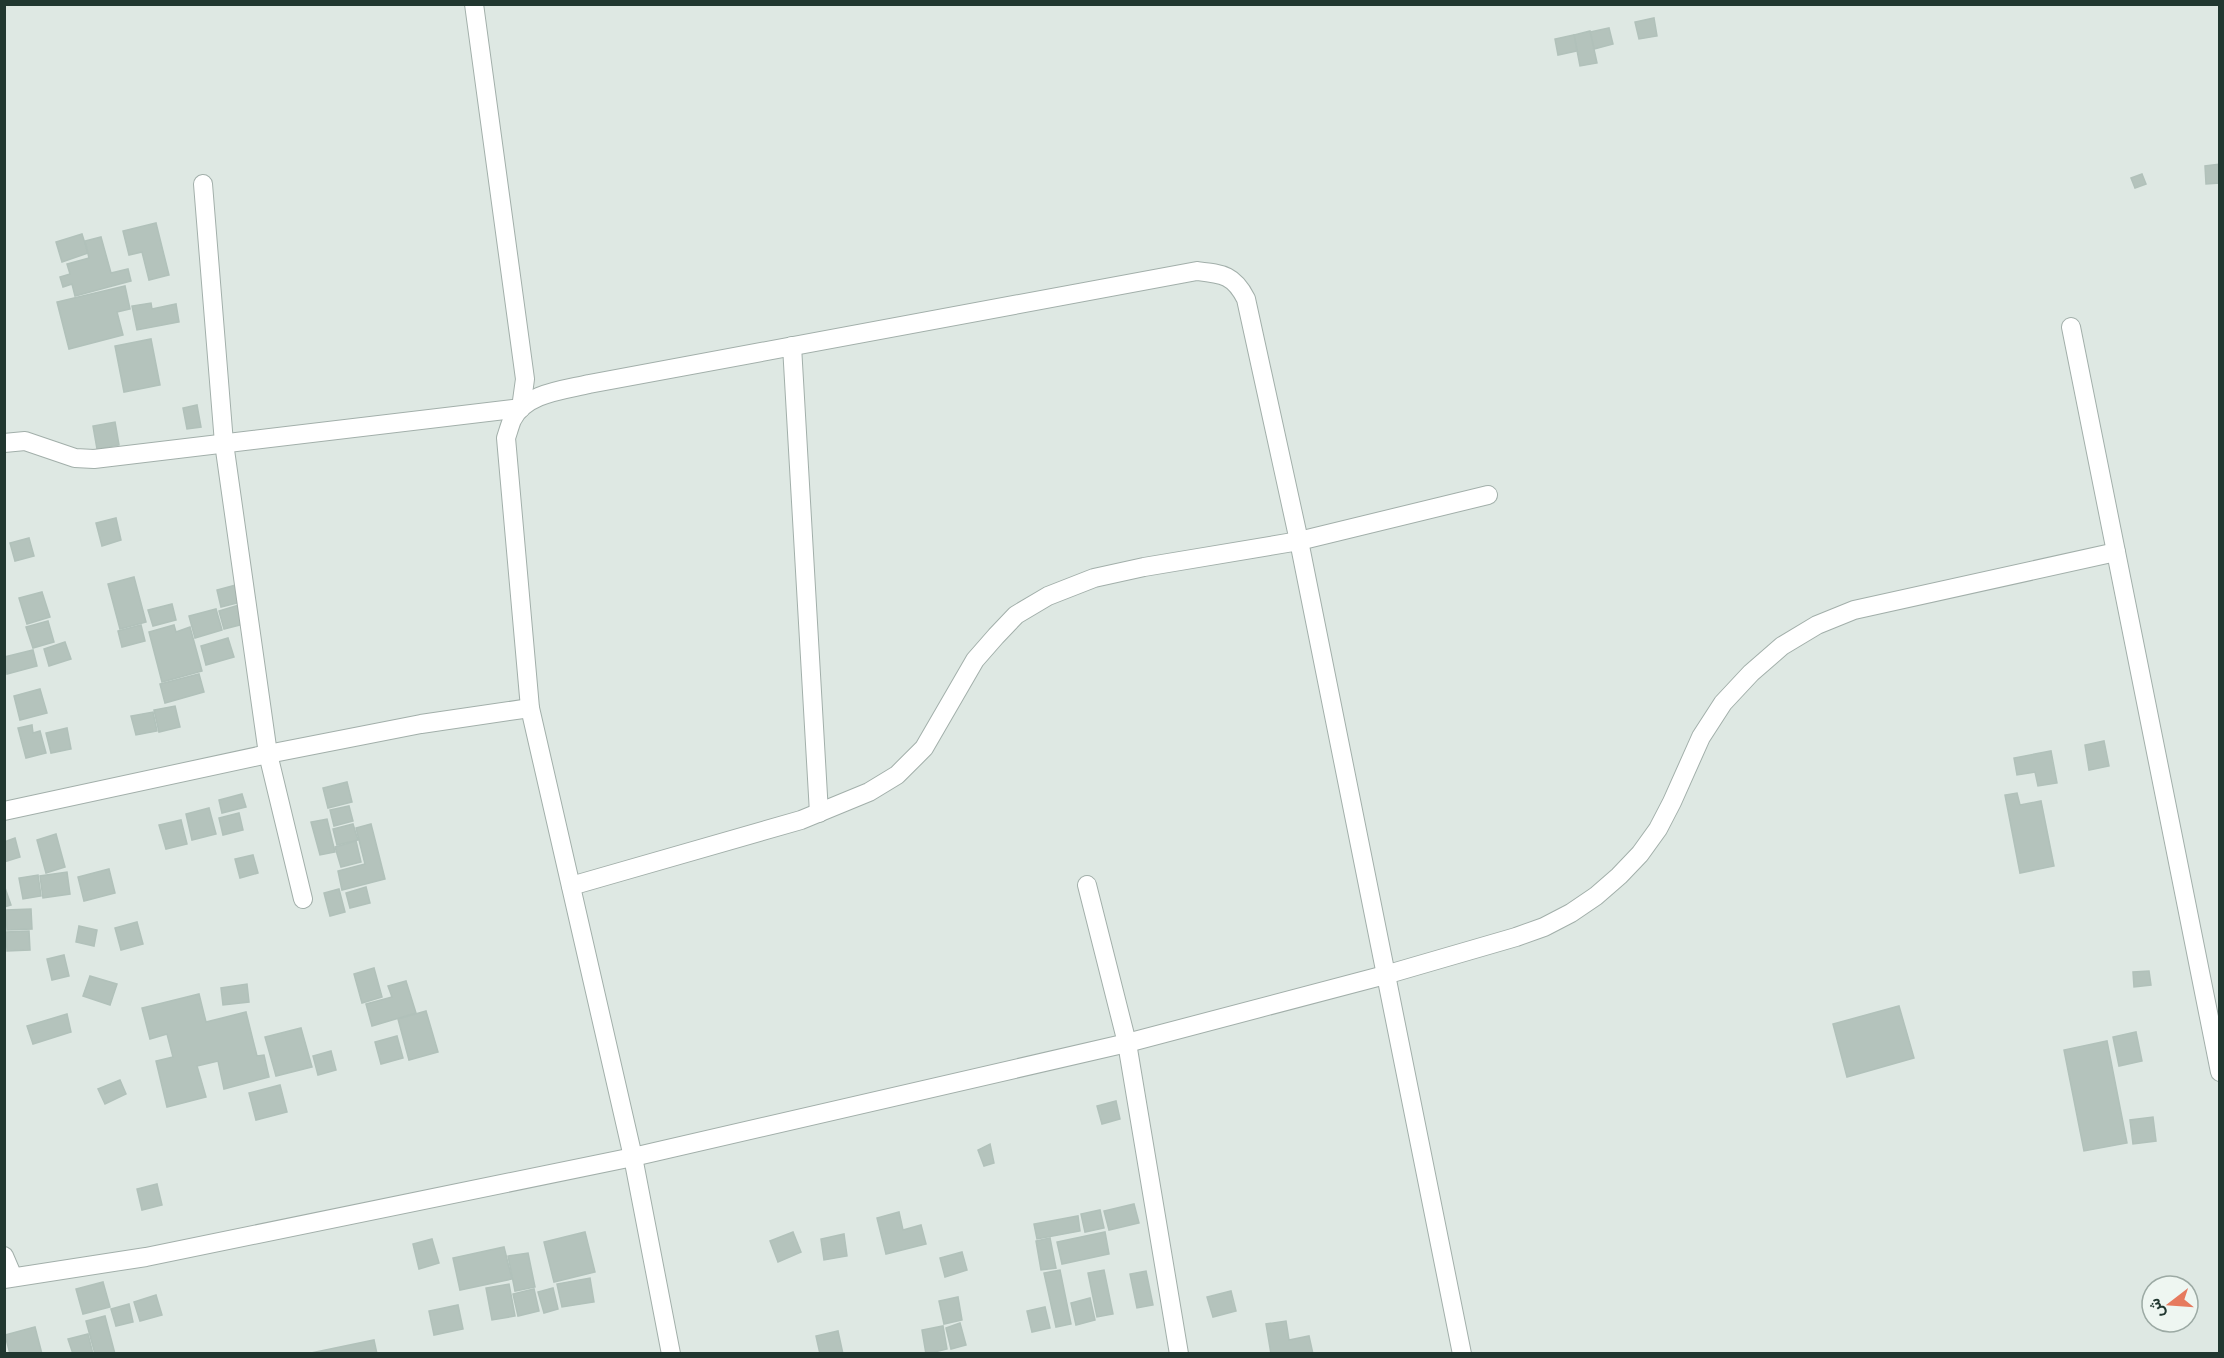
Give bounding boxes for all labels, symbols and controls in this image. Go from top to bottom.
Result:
north arrow [2140,1274,2200,1334]
text: ش [2144,1296,2168,1320]

